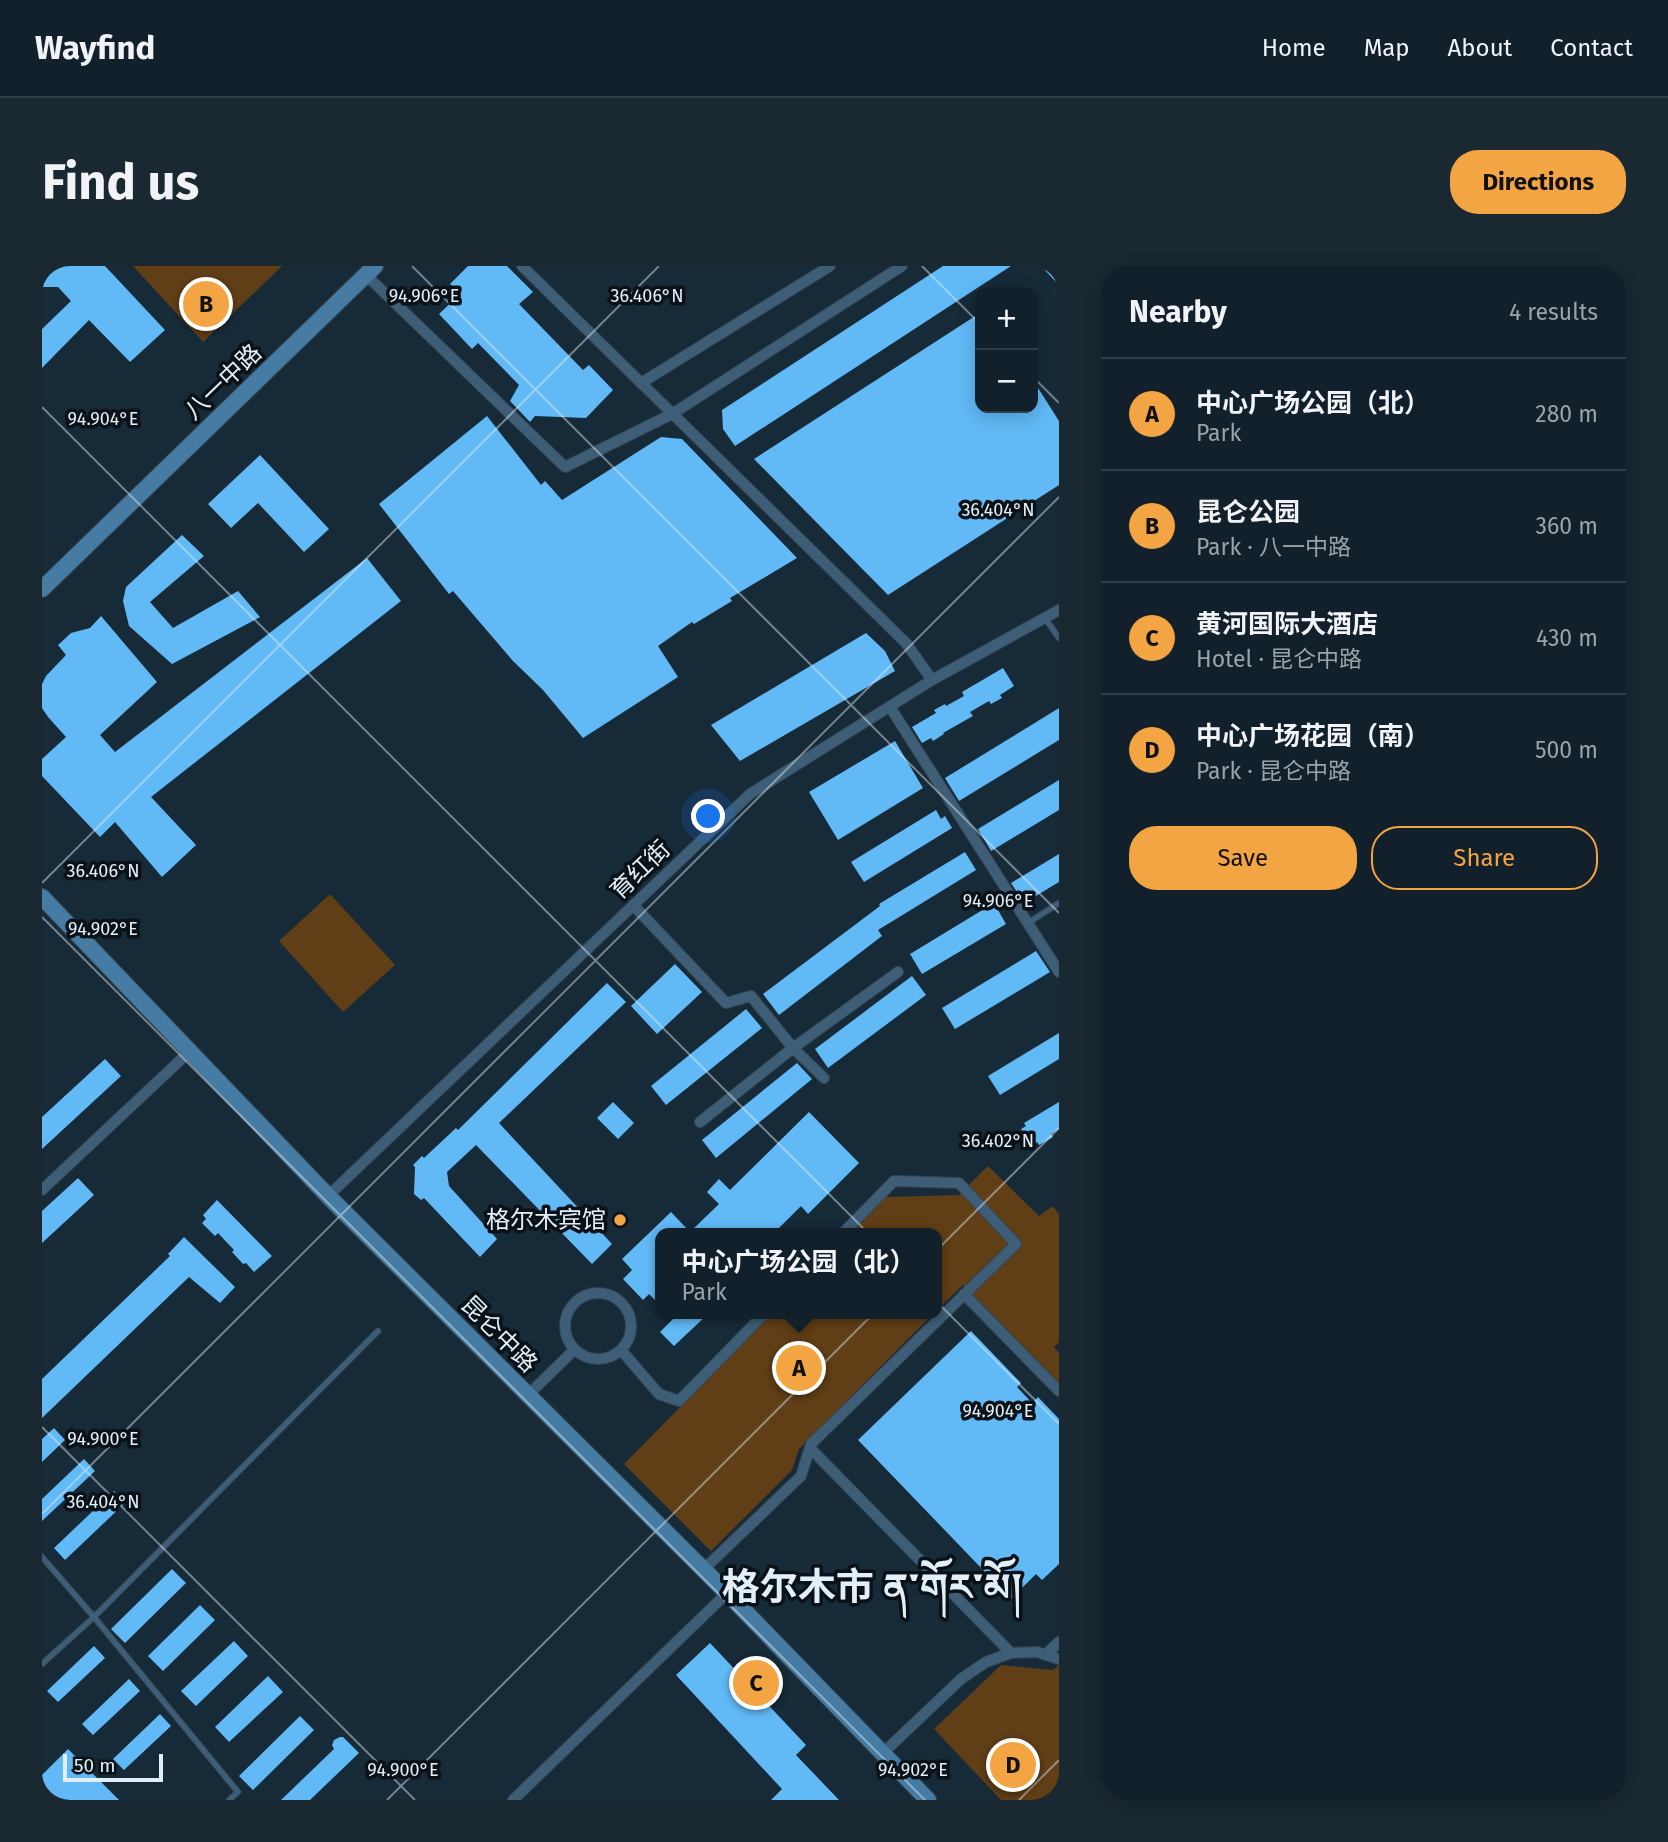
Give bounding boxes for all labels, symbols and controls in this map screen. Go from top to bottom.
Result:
text: Wayfind [35,28,155,68]
text: Home [1262,34,1326,62]
text: Map [1364,34,1410,62]
text: About [1448,34,1512,62]
text: Contact [1550,34,1633,62]
button: Directions [1450,150,1626,214]
text: Find us [42,153,199,212]
pin: B [183,278,229,330]
text: 94.906°E [389,285,459,307]
text: 36.406°N [610,285,684,307]
map controls [975,287,1038,413]
button: + [975,287,1038,350]
text: Nearby [1129,294,1227,330]
text: 4 results [1509,298,1598,326]
street label: 八一中路 [179,339,267,425]
button: − [975,350,1038,413]
text: 中心广场公园（北） [1196,388,1430,419]
text: A [1145,400,1159,428]
text: 280 m [1535,400,1598,428]
text: 94.904°E [68,408,138,430]
text: Park [1196,419,1241,447]
text: 昆仑公园 [1196,497,1300,528]
text: 36.404°N [961,499,1035,521]
text: B [1145,512,1159,540]
text: 360 m [1536,512,1598,540]
text: Park · 八一中路 [1196,533,1351,561]
text: 黄河国际大酒店 [1196,609,1378,640]
text: C [1145,624,1159,652]
text: 430 m [1536,624,1598,652]
text: Hotel · 昆仑中路 [1196,645,1362,673]
text: 中心广场花园（南） [1196,721,1430,752]
text: D [1145,736,1159,764]
text: 500 m [1535,736,1598,764]
text: Park · 昆仑中路 [1196,757,1351,785]
your location [691,799,725,833]
button: Save [1129,826,1357,890]
button: Share [1371,826,1598,890]
street label: 育红街 [604,835,676,905]
text: 36.406°N [66,860,140,882]
text: 94.906°E [963,890,1033,912]
text: 94.902°E [68,918,138,940]
text: 36.402°N [962,1130,1034,1152]
place label: 格尔木宾馆 [486,1206,606,1234]
marker: 格尔木宾馆 [612,1212,628,1228]
popup [655,1228,942,1319]
text: 中心广场公园（北） [681,1247,916,1278]
text: Park [681,1278,727,1306]
street label: 昆仑中路 [455,1290,543,1378]
pin: A [776,1342,822,1394]
text: 94.904°E [963,1400,1033,1422]
text: 94.900°E [67,1428,139,1450]
text: 36.404°N [66,1491,140,1513]
district label: 格尔木市 ན་གོར་མོ། [722,1557,1022,1619]
pin: C [733,1657,779,1709]
pin: D [990,1739,1036,1791]
scale bar [63,1751,163,1783]
text: 50 m [74,1754,115,1777]
text: 94.900°E [367,1759,439,1781]
text: 94.902°E [878,1759,948,1781]

